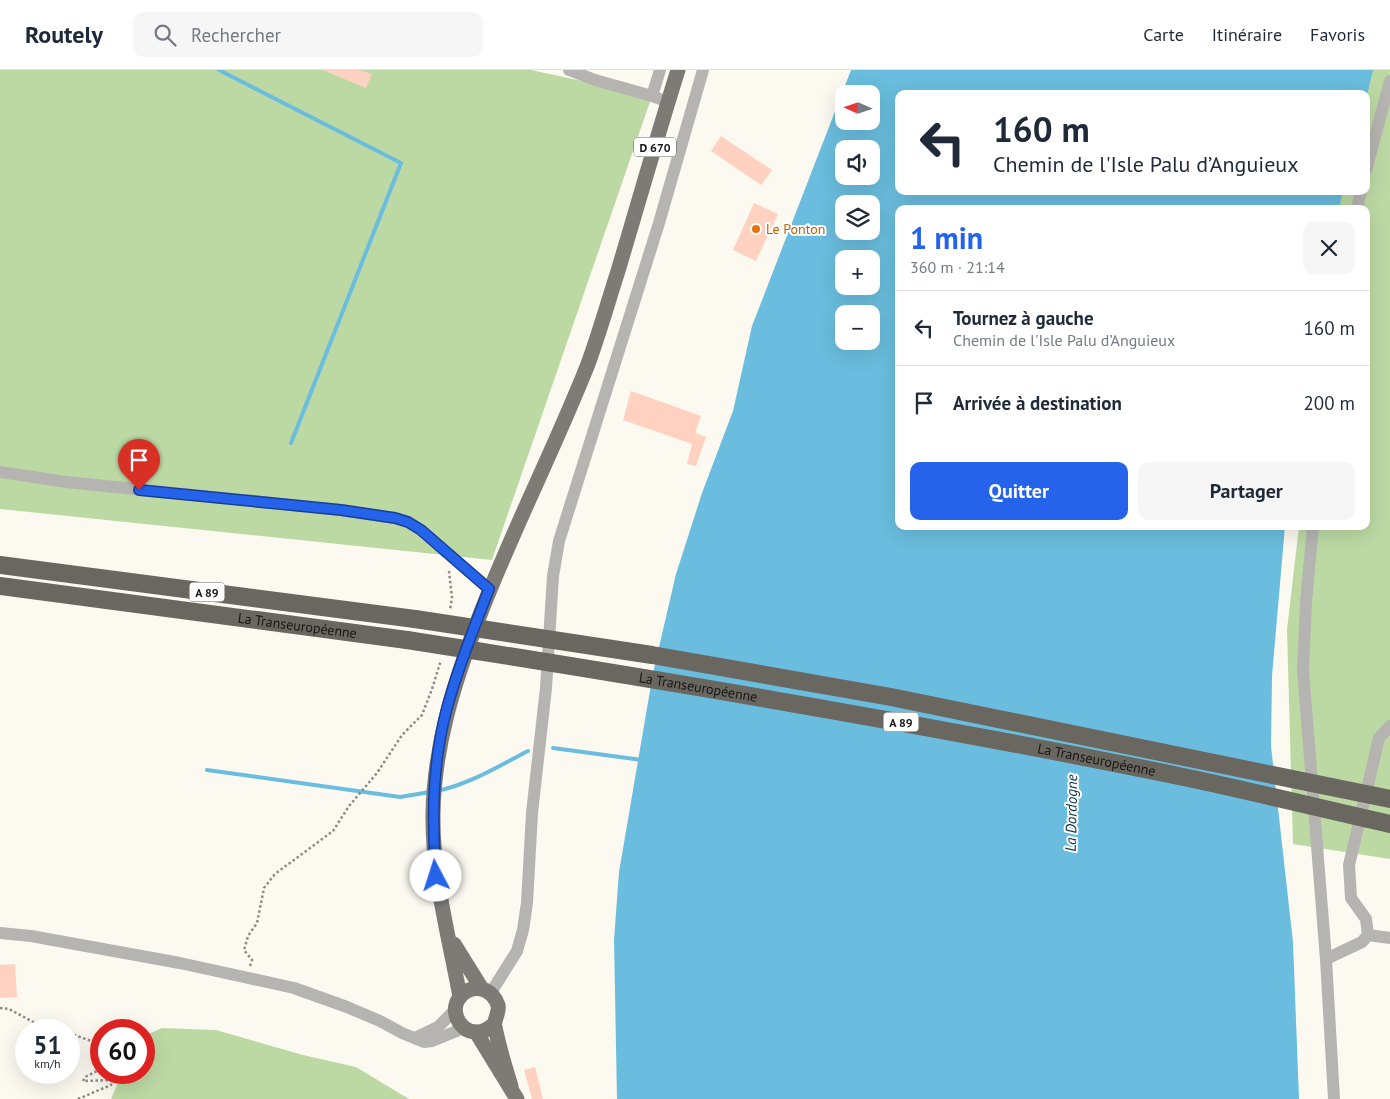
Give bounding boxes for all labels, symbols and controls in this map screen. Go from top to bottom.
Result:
search box [133,12,483,57]
text: Routely [25,19,103,50]
icon: search [151,21,179,49]
text: Rechercher [191,23,281,47]
text: Carte [1143,23,1184,46]
text: Itinéraire [1212,23,1282,46]
text: Favoris [1310,23,1365,46]
north arrow [835,85,880,130]
map controls [835,85,880,350]
text: 160 m [993,106,1090,152]
icon: left [910,110,975,175]
road number: D 670 [634,138,676,156]
button: sound [835,140,880,185]
text: Chemin de l'Isle Palu d’Anguieux [993,150,1299,178]
button: layers [835,195,880,240]
text: 1 min [910,218,983,257]
place label: Le Ponton [766,220,826,238]
button: close [1303,222,1355,274]
marker: Le Ponton [750,223,762,235]
button: + [835,250,880,295]
text: 360 m · 21:14 [910,257,1005,277]
button: − [835,305,880,350]
text: Tournez à gauche [953,306,1094,330]
icon: left [910,314,938,342]
text: 160 m [1303,316,1355,340]
text: Chemin de l'Isle Palu d’Anguieux [953,330,1175,350]
icon: arrive [910,389,938,417]
text: Arrivée à destination [953,391,1122,415]
text: 200 m [1303,391,1355,415]
pin [118,439,160,490]
icon: arrive [125,446,153,474]
button: Quitter [910,462,1128,520]
button: Partager [1138,462,1355,520]
road number: A 89 [190,582,224,602]
street label: La Transeuropéenne [237,609,358,642]
street label: La Transeuropéenne [638,668,759,706]
road number: A 89 [884,712,918,732]
street label: La Transeuropéenne [1036,739,1157,780]
water label: La Dordogne [1061,774,1081,852]
position arrow [409,849,461,901]
speed limit sign: 60 [90,1019,155,1084]
text: 51 [33,1029,62,1061]
text: km/h [34,1056,61,1071]

